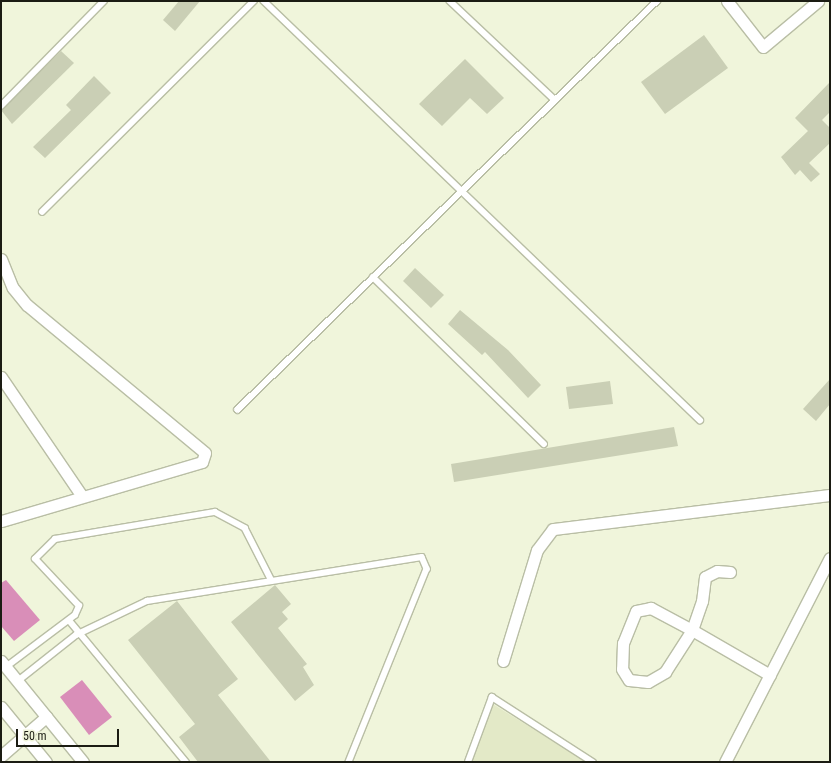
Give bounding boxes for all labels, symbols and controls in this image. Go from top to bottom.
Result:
scale bar [18,721,121,747]
text: 50 m [23,729,47,743]

